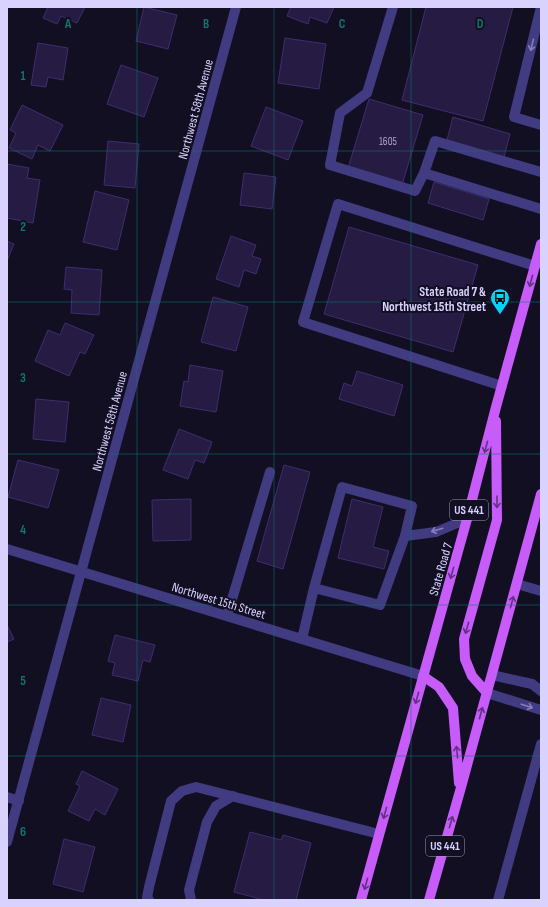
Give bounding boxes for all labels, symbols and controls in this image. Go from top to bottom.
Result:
text: A [64,16,72,32]
text: B [203,16,209,32]
text: C [339,16,346,32]
text: D [477,16,484,32]
one-way arrow [527,38,535,51]
street label: Northwest 58th Avenue [175,57,217,161]
text: 1 [20,68,26,84]
house number: 1605 [379,135,397,148]
text: 2 [20,219,26,235]
one-way arrow [527,275,534,288]
place label: State Road 7 & Northwest 15th Street [382,284,487,315]
bus stop icon: State Road 7 & Northwest 15th Street [489,287,511,315]
street label: Northwest 58th Avenue [89,369,131,473]
text: 3 [20,370,26,386]
one-way arrow [481,440,489,453]
one-way arrow [493,495,501,508]
road number: US 441 [450,500,488,520]
text: 4 [20,522,26,538]
one-way arrow [430,527,443,534]
street label: State Road 7 [426,540,456,598]
one-way arrow [448,566,455,579]
street label: Northwest 15th Street [170,579,268,623]
one-way arrow [509,595,516,608]
one-way arrow [463,621,470,634]
text: 5 [20,673,26,689]
one-way arrow [413,691,420,704]
one-way arrow [521,703,534,710]
one-way arrow [478,707,485,720]
one-way arrow [453,746,460,759]
one-way arrow [381,806,388,819]
one-way arrow [448,816,455,829]
text: 6 [20,824,26,840]
road number: US 441 [426,836,464,856]
one-way arrow [361,877,369,890]

